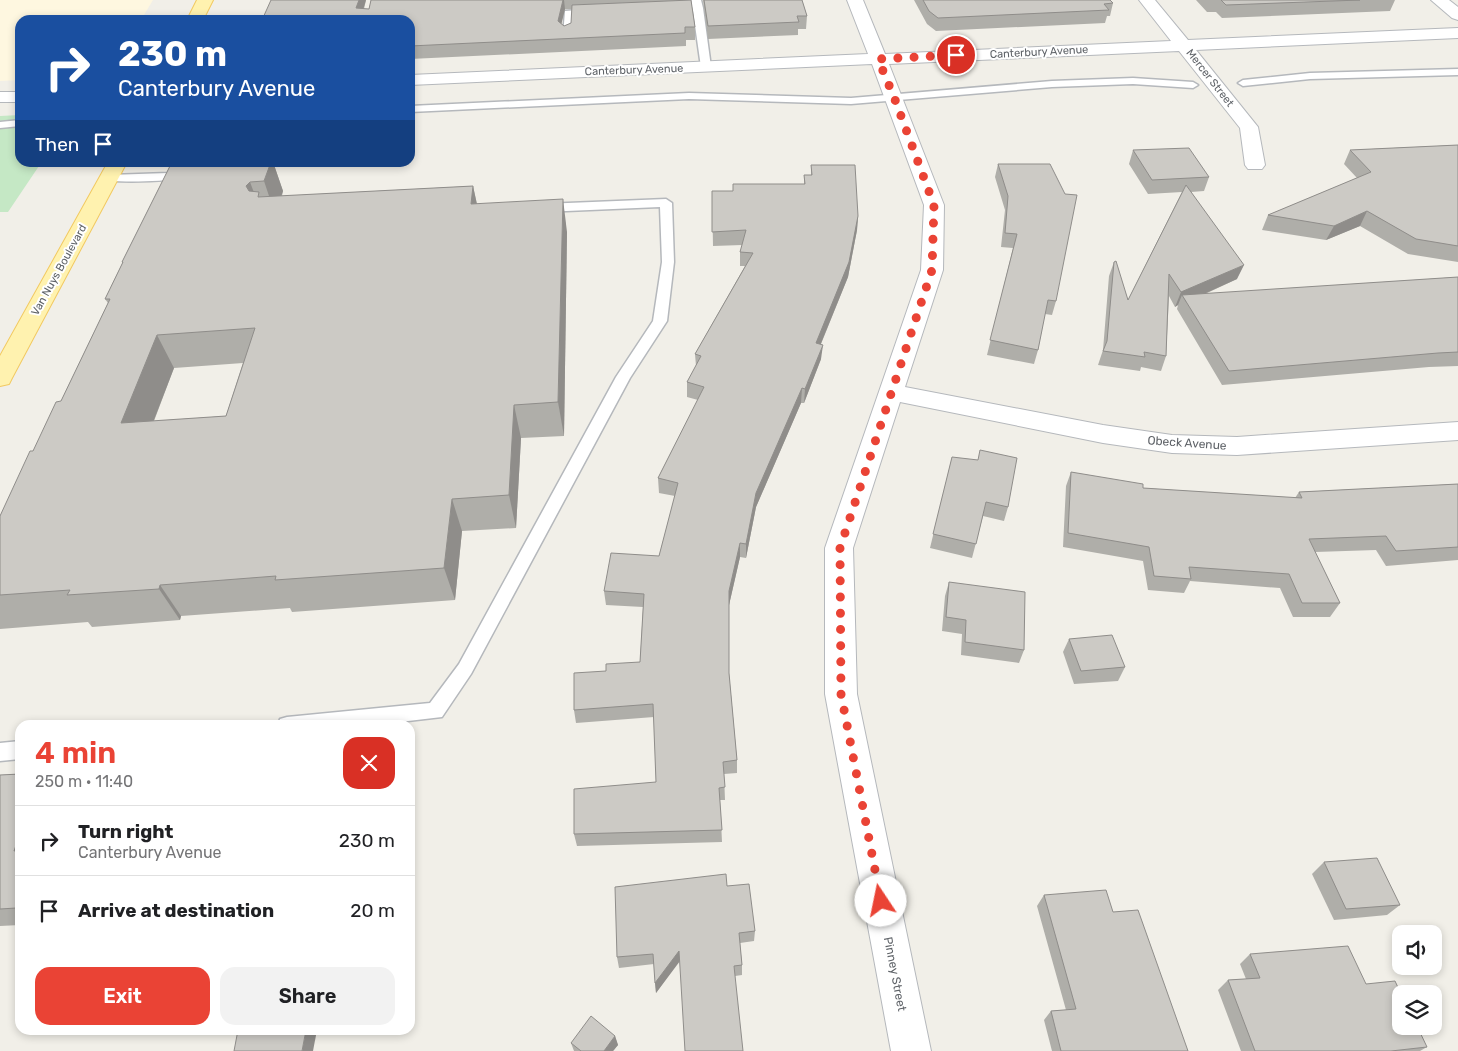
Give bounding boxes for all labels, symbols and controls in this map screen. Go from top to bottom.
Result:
text: 230 m [118,33,227,75]
pin [935,34,977,76]
icon: right [35,35,100,100]
icon: arrive [942,41,970,69]
street label: Canterbury Avenue [989,43,1089,61]
street label: Mercer Street [1183,47,1237,110]
street label: Canterbury Avenue [584,62,684,78]
text: Canterbury Avenue [118,75,315,102]
icon: arrive [89,130,117,158]
text: Then [35,133,79,156]
street label: Van Nuys Boulevard [29,222,89,318]
street label: Obeck Avenue [1147,433,1227,453]
text: 4 min [35,735,116,771]
button: close [343,737,395,789]
text: 250 m · 11:40 [35,772,133,791]
text: Turn right [78,820,173,843]
icon: right [35,827,63,855]
text: 230 m [339,829,395,852]
text: Canterbury Avenue [78,843,222,862]
position arrow [854,874,906,926]
icon: arrive [35,897,63,925]
text: Arrive at destination [78,899,274,922]
text: 20 m [350,899,395,922]
map controls [1392,925,1442,1035]
button: sound [1392,925,1442,975]
street label: Pinney Street [881,936,909,1013]
button: Exit [35,967,210,1025]
button: Share [220,967,395,1025]
button: layers [1392,985,1442,1035]

